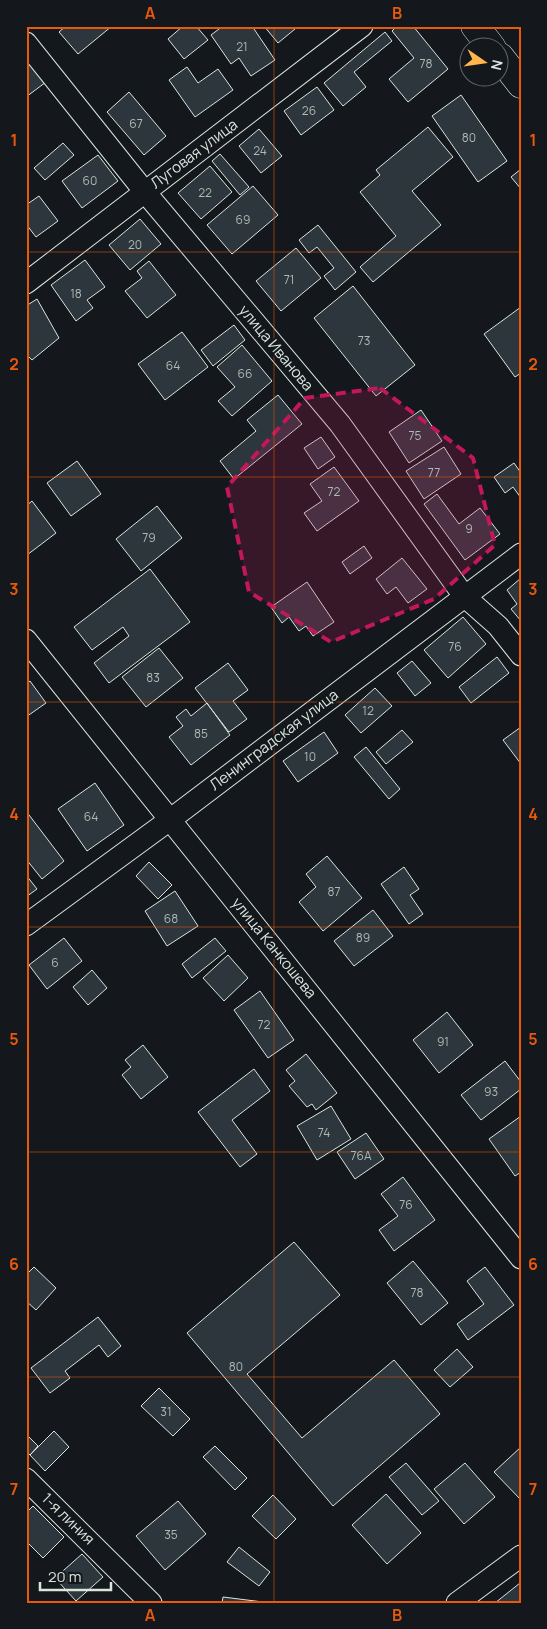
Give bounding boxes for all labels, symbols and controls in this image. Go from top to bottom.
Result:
text: A [145,2,156,24]
text: B [392,2,402,24]
house number: 21 [236,38,248,55]
north arrow [460,38,510,88]
house number: 78 [420,55,433,72]
text: N [487,58,508,72]
house number: 26 [302,102,316,119]
street label: Луговая улица [146,114,242,193]
house number: 67 [129,115,143,132]
text: 1 [10,129,18,151]
house number: 80 [462,129,476,146]
text: 1 [529,129,537,151]
house number: 24 [253,142,267,159]
house number: 60 [83,172,97,189]
house number: 22 [198,184,212,201]
house number: 69 [236,211,250,228]
house number: 20 [128,236,142,253]
house number: 71 [284,271,294,288]
house number: 18 [70,285,82,302]
street label: улица Иванова [234,300,319,395]
house number: 73 [358,332,370,349]
text: 2 [9,353,19,375]
text: 2 [528,353,538,375]
house number: 64 [166,357,180,374]
house number: 66 [238,365,252,382]
house number: 75 [409,427,422,444]
house number: 77 [428,464,440,481]
house number: 72 [328,483,341,500]
house number: 9 [465,520,473,537]
house number: 79 [142,529,156,546]
text: 3 [9,578,19,600]
text: 3 [528,578,538,600]
house number: 76 [448,638,462,655]
house number: 83 [146,669,160,686]
street label: Ленинградская улица [205,684,342,795]
house number: 12 [362,702,374,719]
house number: 85 [194,725,208,742]
house number: 10 [304,748,316,765]
text: 4 [9,803,19,825]
text: 4 [528,803,538,825]
house number: 64 [84,808,98,825]
house number: 87 [328,883,341,900]
street label: улица Канкошева [227,893,322,1003]
house number: 68 [164,910,178,927]
house number: 89 [356,929,370,946]
house number: 6 [51,954,59,971]
house number: 72 [258,1016,271,1033]
text: 5 [9,1028,19,1050]
text: 5 [528,1028,538,1050]
house number: 91 [437,1033,449,1050]
house number: 93 [484,1083,498,1100]
house number: 74 [318,1124,330,1141]
house number: 76А [350,1147,372,1164]
house number: 76 [399,1196,413,1213]
text: 6 [9,1253,19,1275]
text: 6 [528,1253,538,1275]
house number: 78 [411,1284,424,1301]
house number: 80 [229,1358,243,1375]
house number: 31 [160,1403,172,1420]
text: 7 [10,1478,18,1500]
text: 7 [529,1478,537,1500]
street label: 1-я линия [37,1488,99,1549]
house number: 35 [164,1526,178,1543]
scale bar [40,1559,111,1591]
text: 20 m [48,1566,81,1587]
text: A [145,1604,156,1626]
text: B [392,1604,402,1626]

